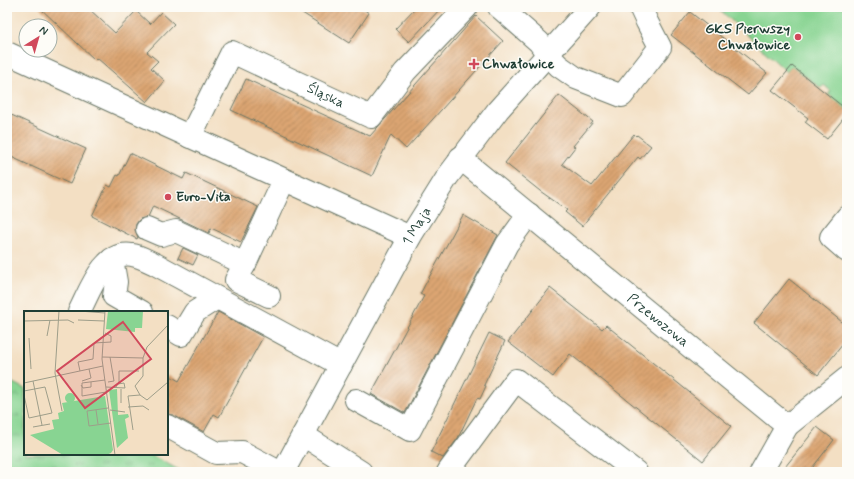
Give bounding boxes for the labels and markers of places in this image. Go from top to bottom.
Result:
place label: GKS Pierwszy Chwałowice [705,20,791,54]
marker: GKS Pierwszy Chwałowice [793,32,803,42]
place label: Chwałowice [482,55,555,73]
marker: Chwałowice [469,59,479,69]
place label: Euro-Vita [176,188,231,206]
marker: Euro-Vita [163,192,173,202]

